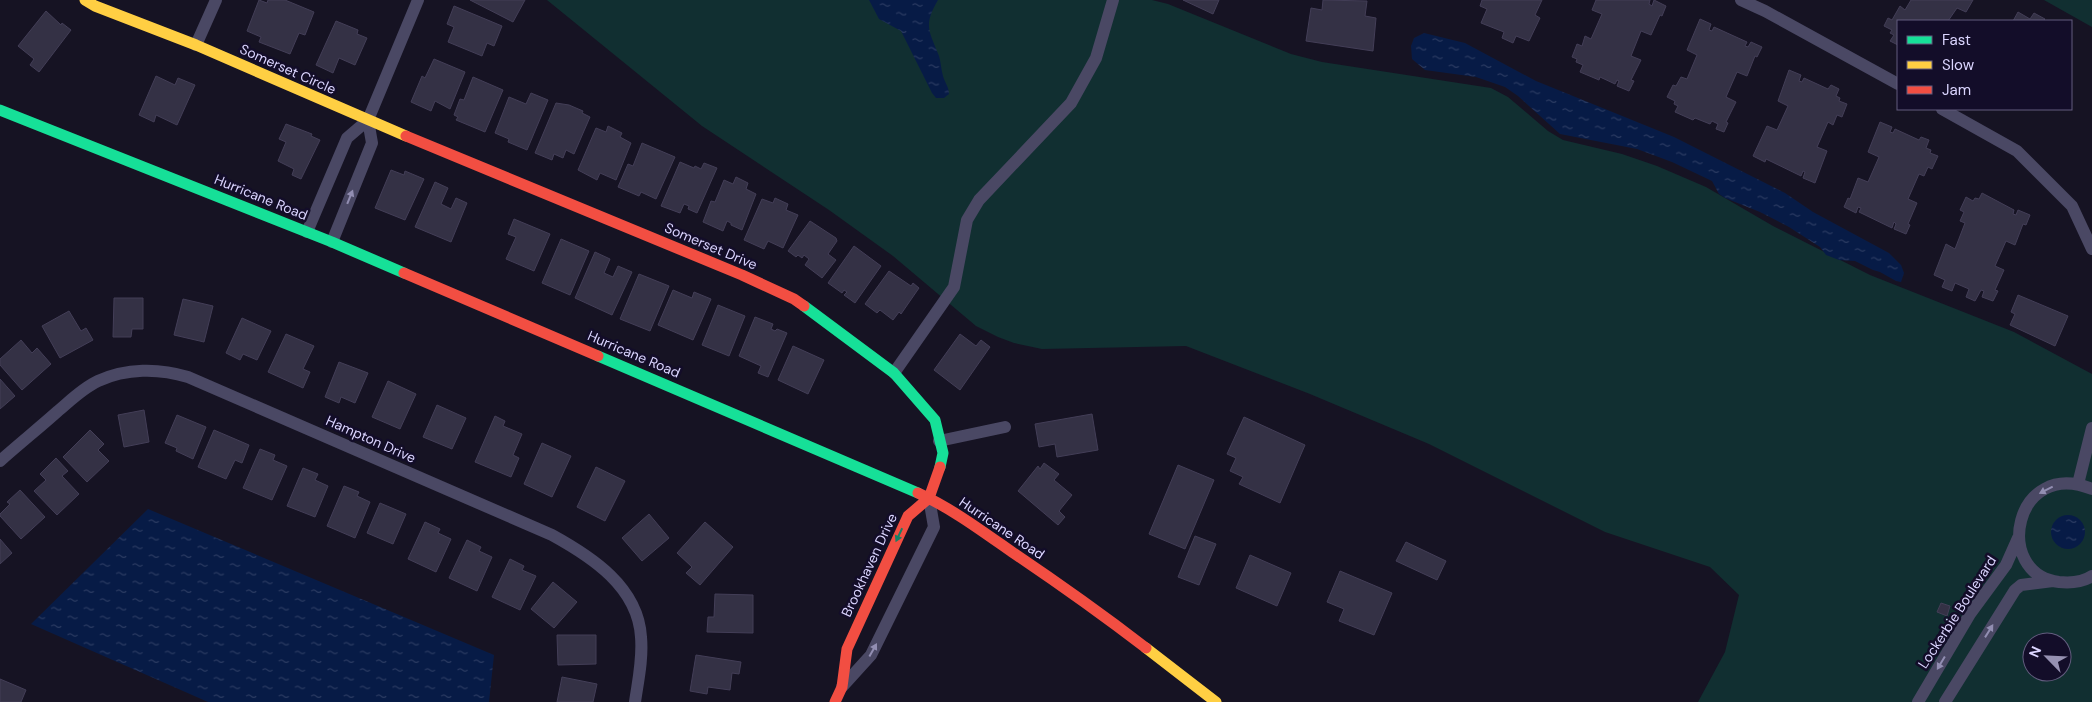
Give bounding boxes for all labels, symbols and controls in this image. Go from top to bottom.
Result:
legend [1897,20,2072,110]
text: Fast [1942,30,1971,50]
street label: Somerset Circle [237,40,339,98]
text: Slow [1942,55,1975,75]
text: Jam [1942,80,1971,100]
street label: Hurricane Road [212,170,310,224]
one-way arrow [346,189,354,204]
street label: Somerset Drive [662,218,760,274]
street label: Hurricane Road [585,326,683,382]
street label: Hampton Drive [323,411,419,467]
one-way arrow [2038,486,2053,494]
street label: Hurricane Road [956,493,1048,563]
street label: Brookhaven Drive [837,510,901,620]
one-way arrow [895,528,903,542]
street label: Lockerbie Boulevard [1914,552,2000,672]
one-way arrow [1984,624,1994,638]
north arrow [2022,632,2072,682]
one-way arrow [869,642,877,657]
text: N [2025,643,2045,660]
one-way arrow [1936,657,1945,670]

